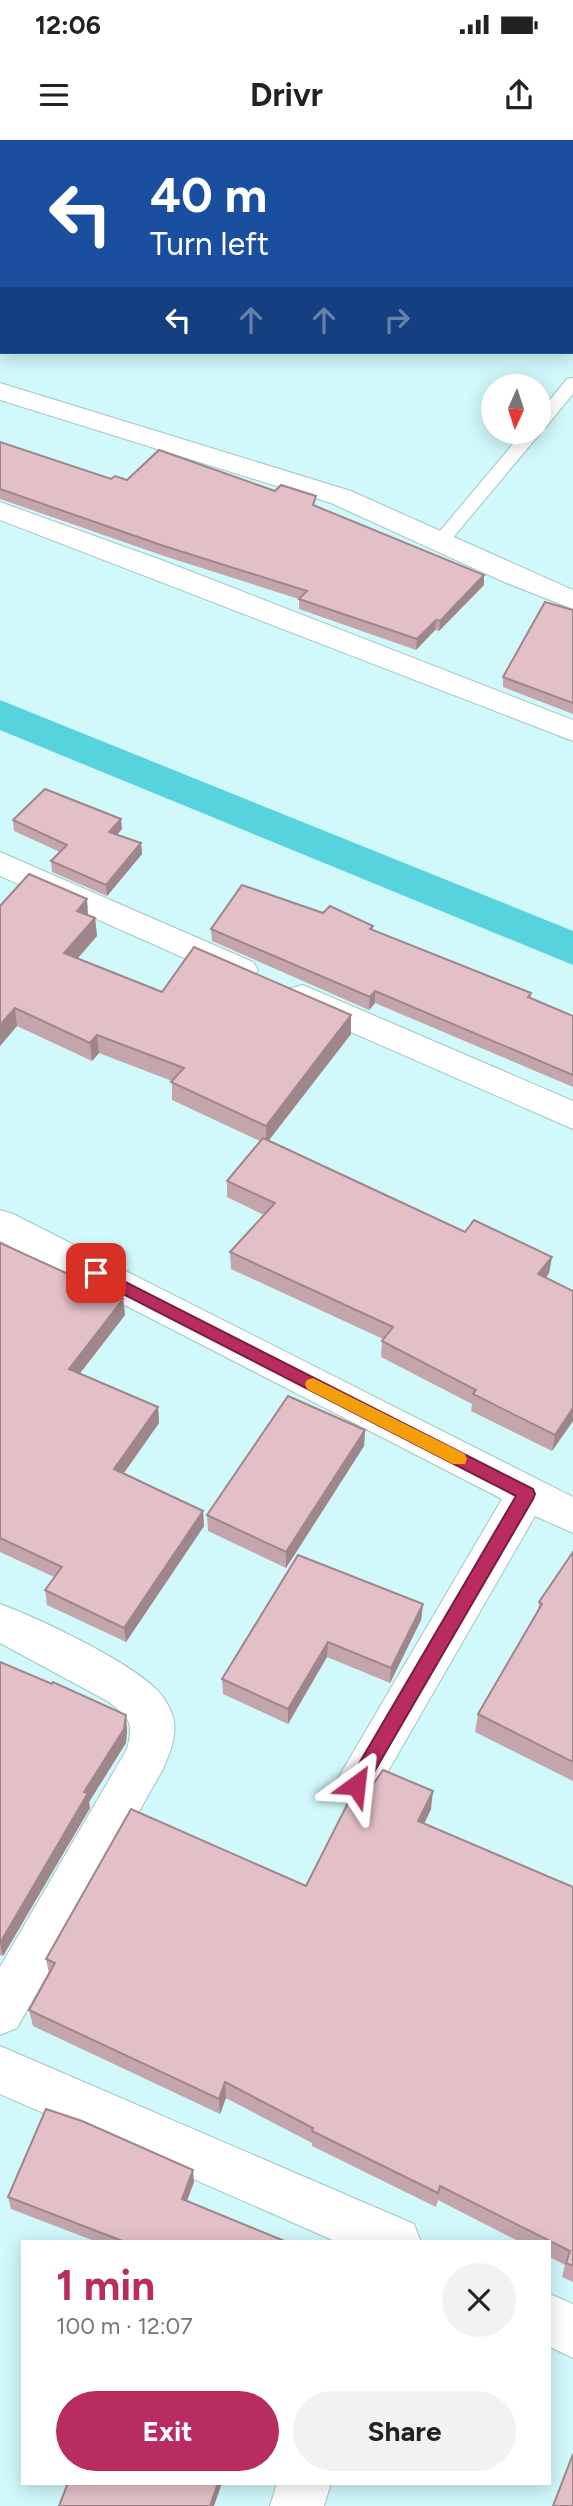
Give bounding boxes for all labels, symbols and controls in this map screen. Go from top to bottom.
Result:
text: 12:06 [35,9,101,41]
icon: menu [35,76,73,114]
text: Drivr [250,76,323,114]
icon: share [500,76,538,114]
text: 40 m [150,165,267,224]
icon: left [35,168,126,259]
text: Turn left [150,225,269,263]
icon: left [159,301,197,339]
icon: ahead [232,301,270,339]
icon: ahead [305,301,343,339]
icon: right [378,301,416,339]
north arrow [481,374,551,444]
map controls [481,374,551,444]
pin [66,1243,126,1303]
icon: arrive [77,1254,115,1292]
position arrow [319,1748,393,1822]
text: 1 min [56,2260,155,2311]
button: close [442,2263,516,2337]
text: 100 m · 12:07 [56,2312,193,2340]
button: Exit [56,2391,279,2471]
button: Share [293,2391,516,2471]

